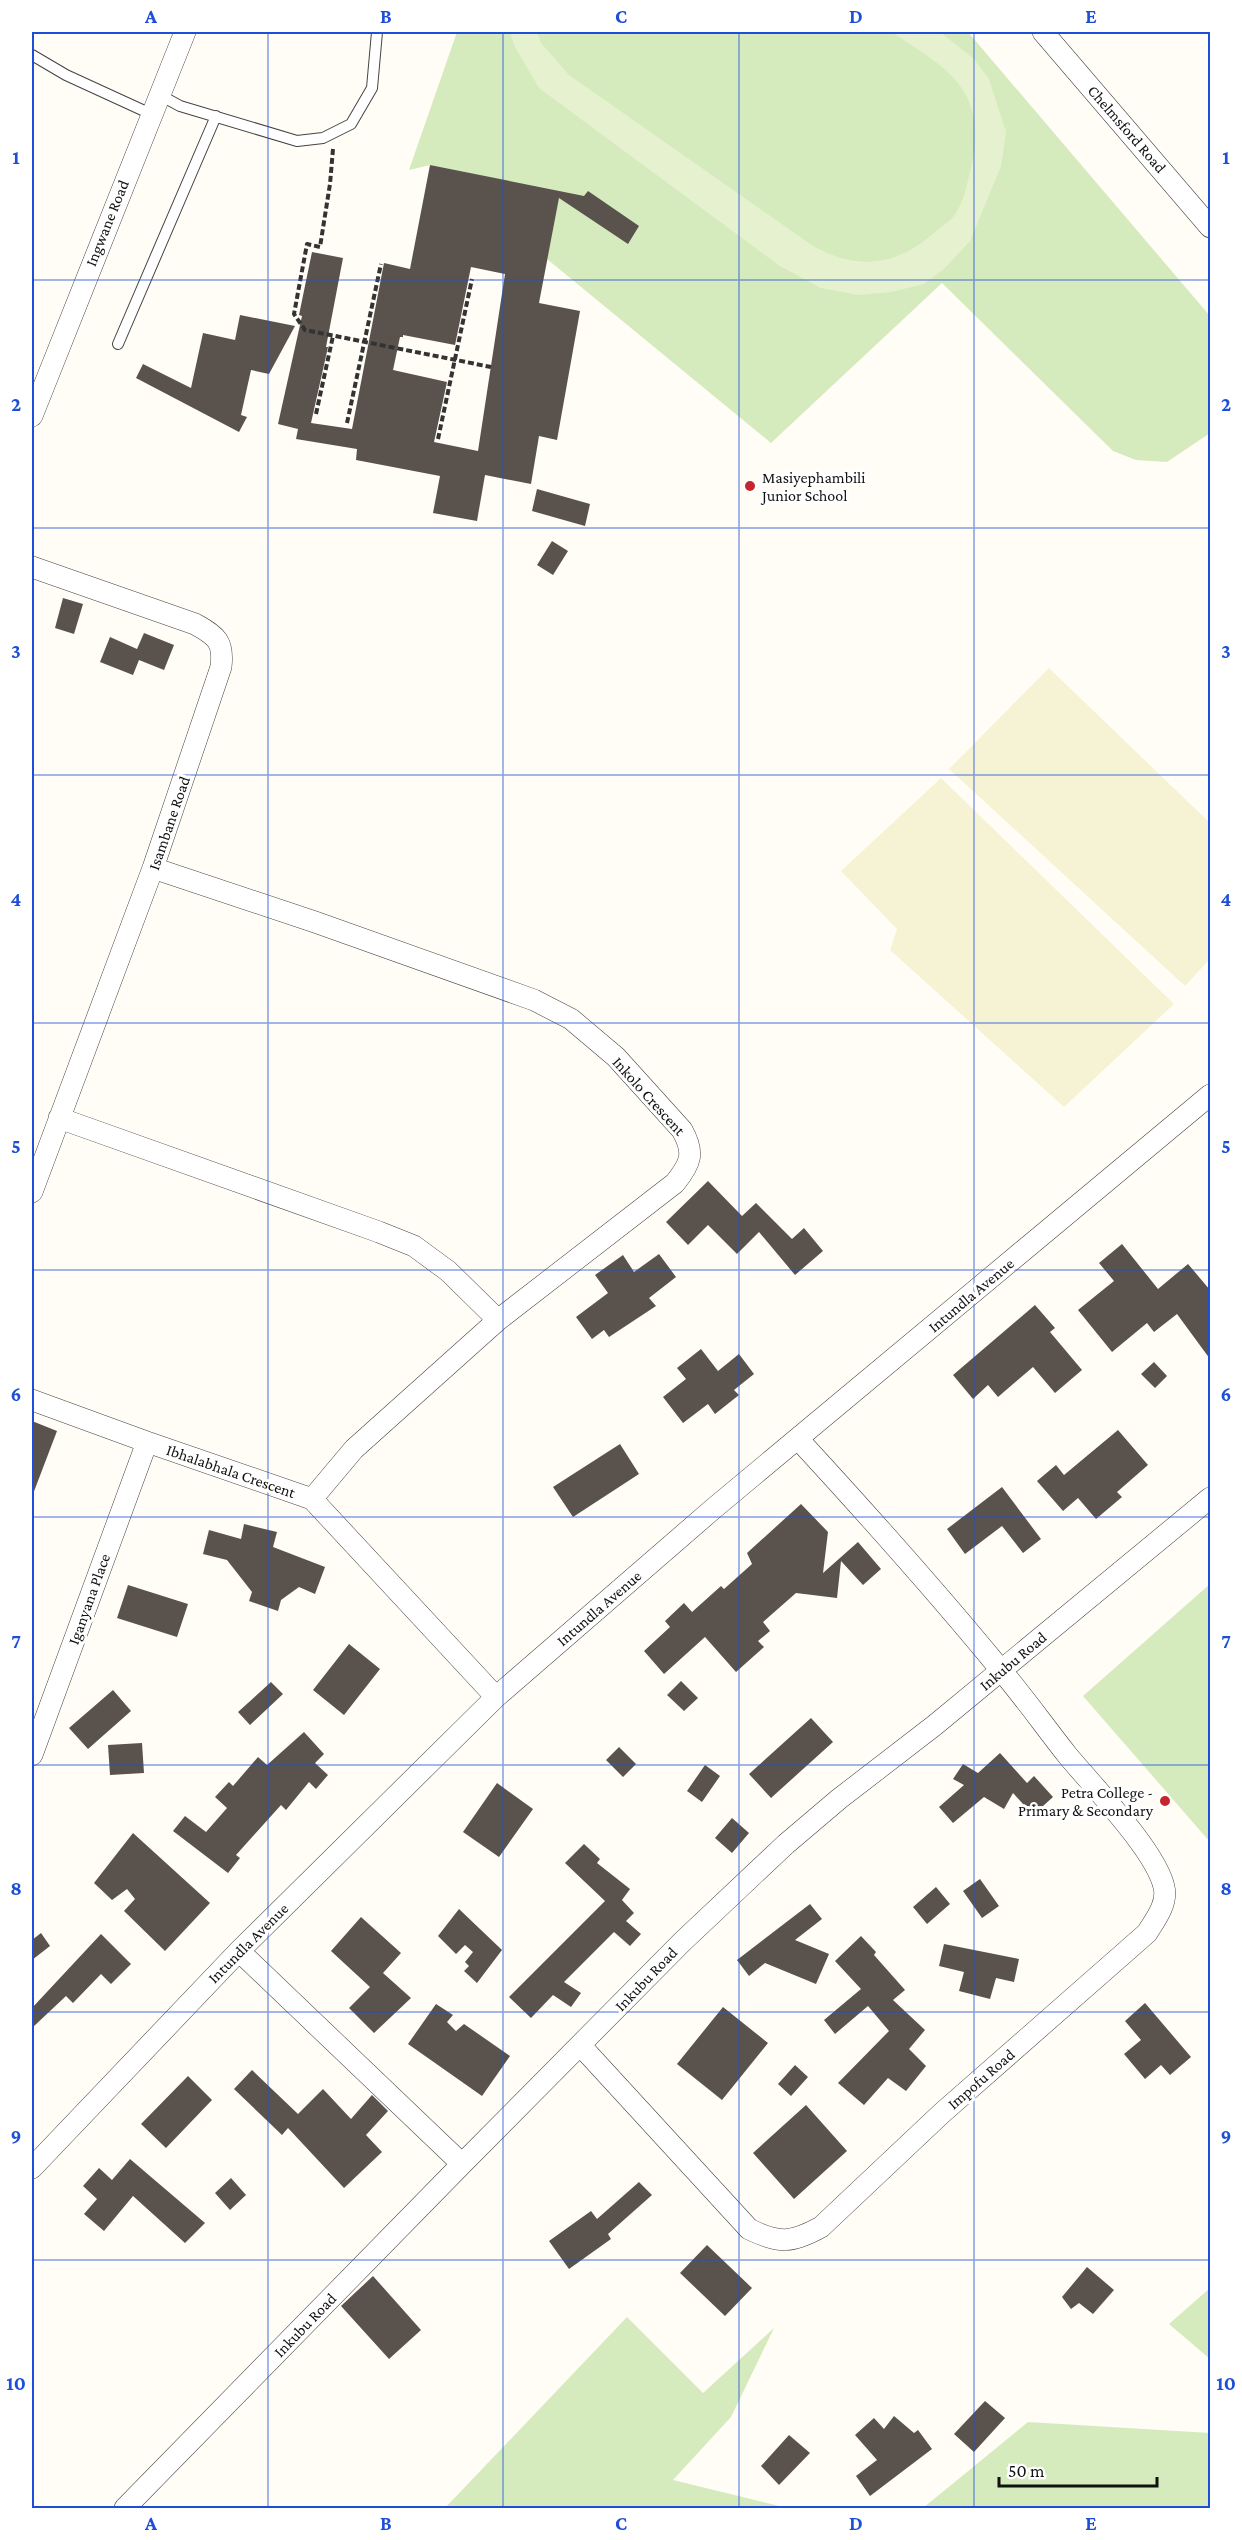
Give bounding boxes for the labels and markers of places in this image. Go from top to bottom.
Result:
place label: Masiyephambili Junior School [760,469,865,505]
marker: Masiyephambili Junior School [743,479,757,493]
place label: Petra College - Primary & Secondary [1018,1784,1154,1820]
marker: Petra College - Primary & Secondary [1158,1794,1172,1808]

